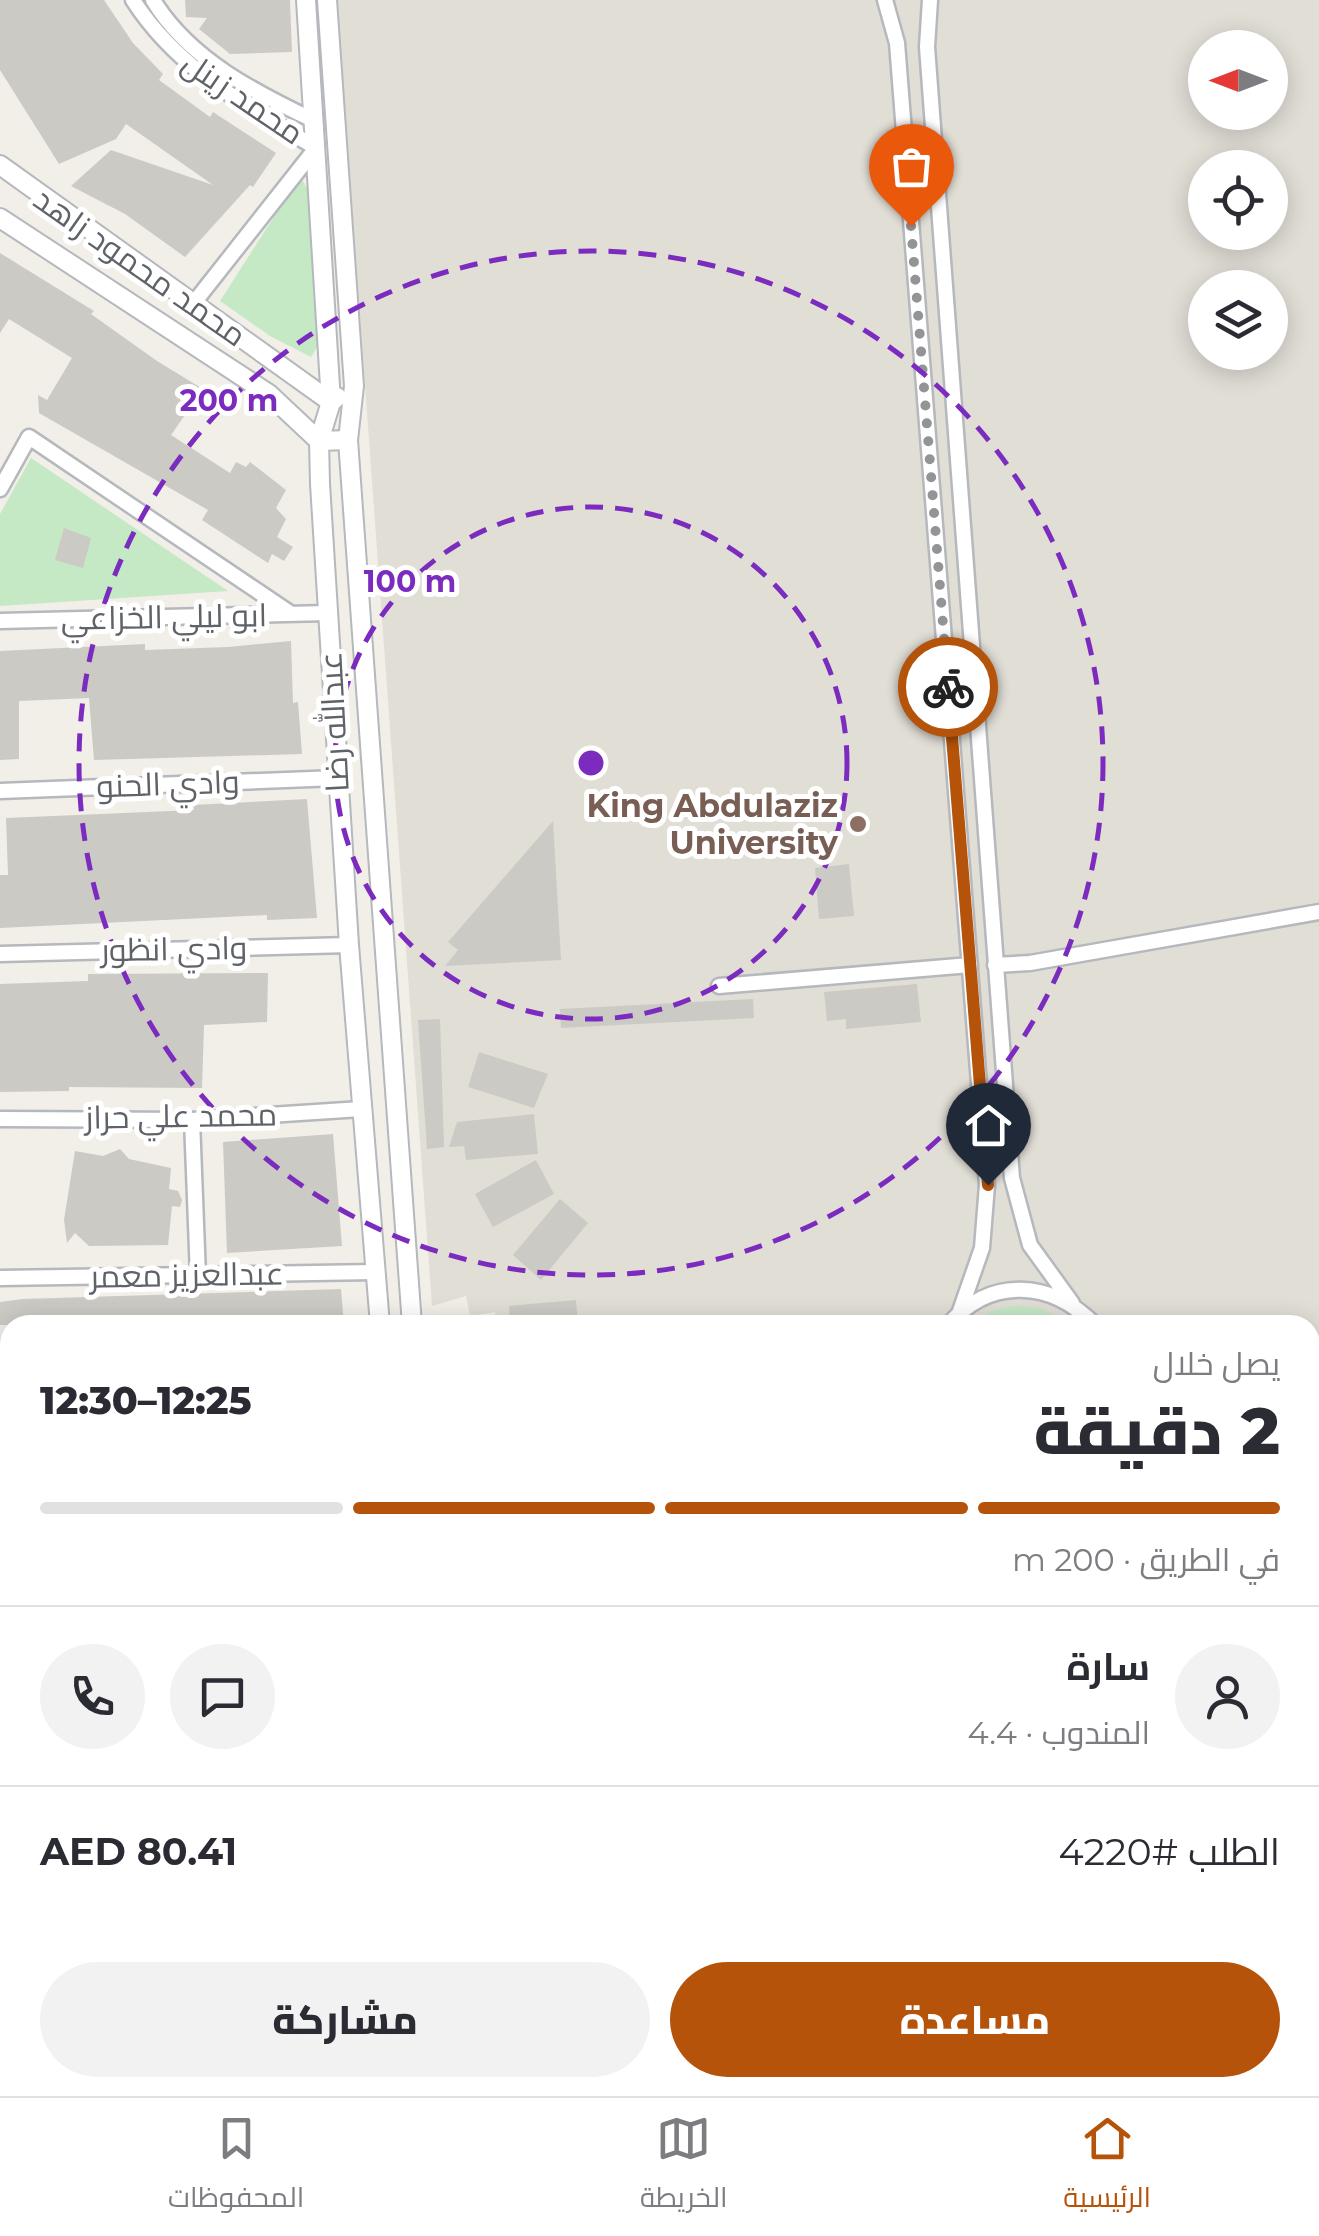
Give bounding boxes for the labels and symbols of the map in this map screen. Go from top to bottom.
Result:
north arrow [1188,30,1288,130]
street label: محمد زينل [175,43,311,152]
pin [869,124,954,227]
street label: محمد محمود زاهد [27,179,254,354]
text: 200 m [180,382,278,419]
text: 100 m [364,563,456,600]
street label: ابو ليلي الخزاعي [60,595,268,644]
courier [898,637,998,737]
street label: عبدالله رضا [309,651,357,793]
centre of rings [573,745,609,781]
street label: وادي الحنو [96,762,240,811]
place label: King Abdulaziz University [587,786,839,862]
marker: King Abdulaziz University [847,813,869,835]
street label: وادي انظور [98,928,248,975]
pin [946,1083,1031,1186]
street label: محمد علي حراز [83,1094,278,1143]
street label: عبدالعزيز معمر [88,1253,284,1296]

